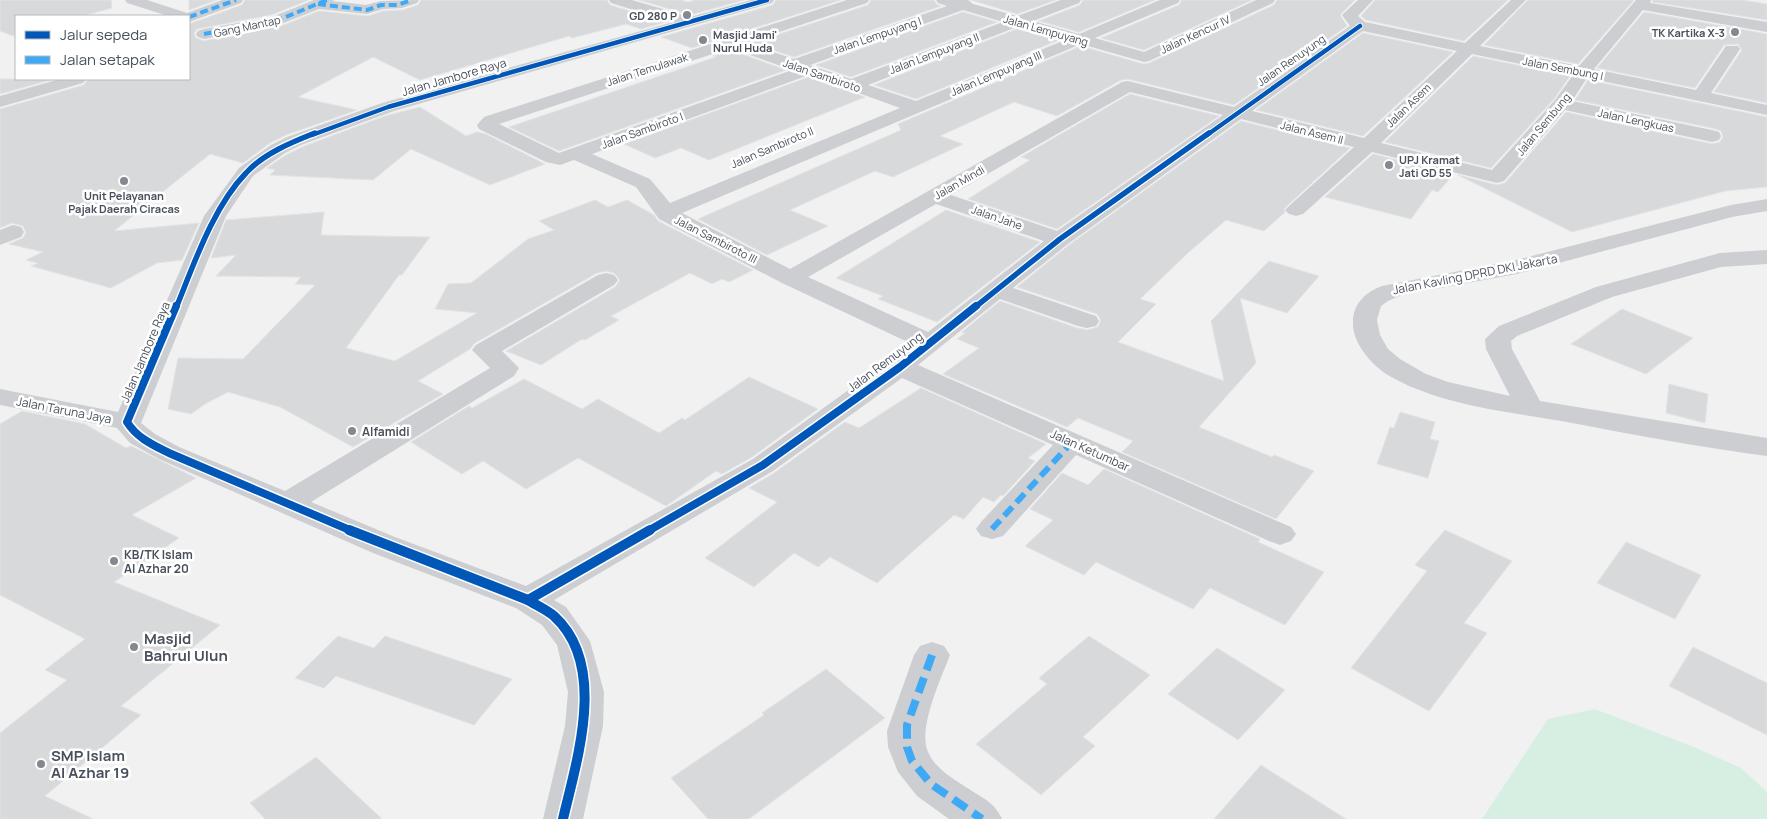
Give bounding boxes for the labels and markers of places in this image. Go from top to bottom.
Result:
place label: GD 280 P [629,8,677,23]
marker: GD 280 P [681,9,693,21]
place label: TK Kartika X-3 [1652,25,1725,40]
marker: TK Kartika X-3 [1729,26,1741,38]
place label: Masjid Jami' Nurul Huda [713,27,777,55]
marker: Masjid Jami' Nurul Huda [697,34,709,46]
place label: UPJ Kramat Jati GD 55 [1399,152,1460,180]
marker: UPJ Kramat Jati GD 55 [1383,159,1395,171]
marker: Unit Pelayanan Pajak Daerah Ciracas [118,175,130,187]
place label: Unit Pelayanan Pajak Daerah Ciracas [68,188,180,216]
place label: Alfamidi [362,423,410,440]
marker: Alfamidi [346,425,358,437]
place label: KB/TK Islam Al Azhar 20 [124,546,193,577]
marker: KB/TK Islam Al Azhar 20 [108,555,120,567]
place label: Masjid Bahrul Ulun [144,628,228,666]
marker: Masjid Bahrul Ulun [128,641,140,653]
place label: SMP Islam Al Azhar 19 [51,745,129,783]
marker: SMP Islam Al Azhar 19 [35,758,47,770]

